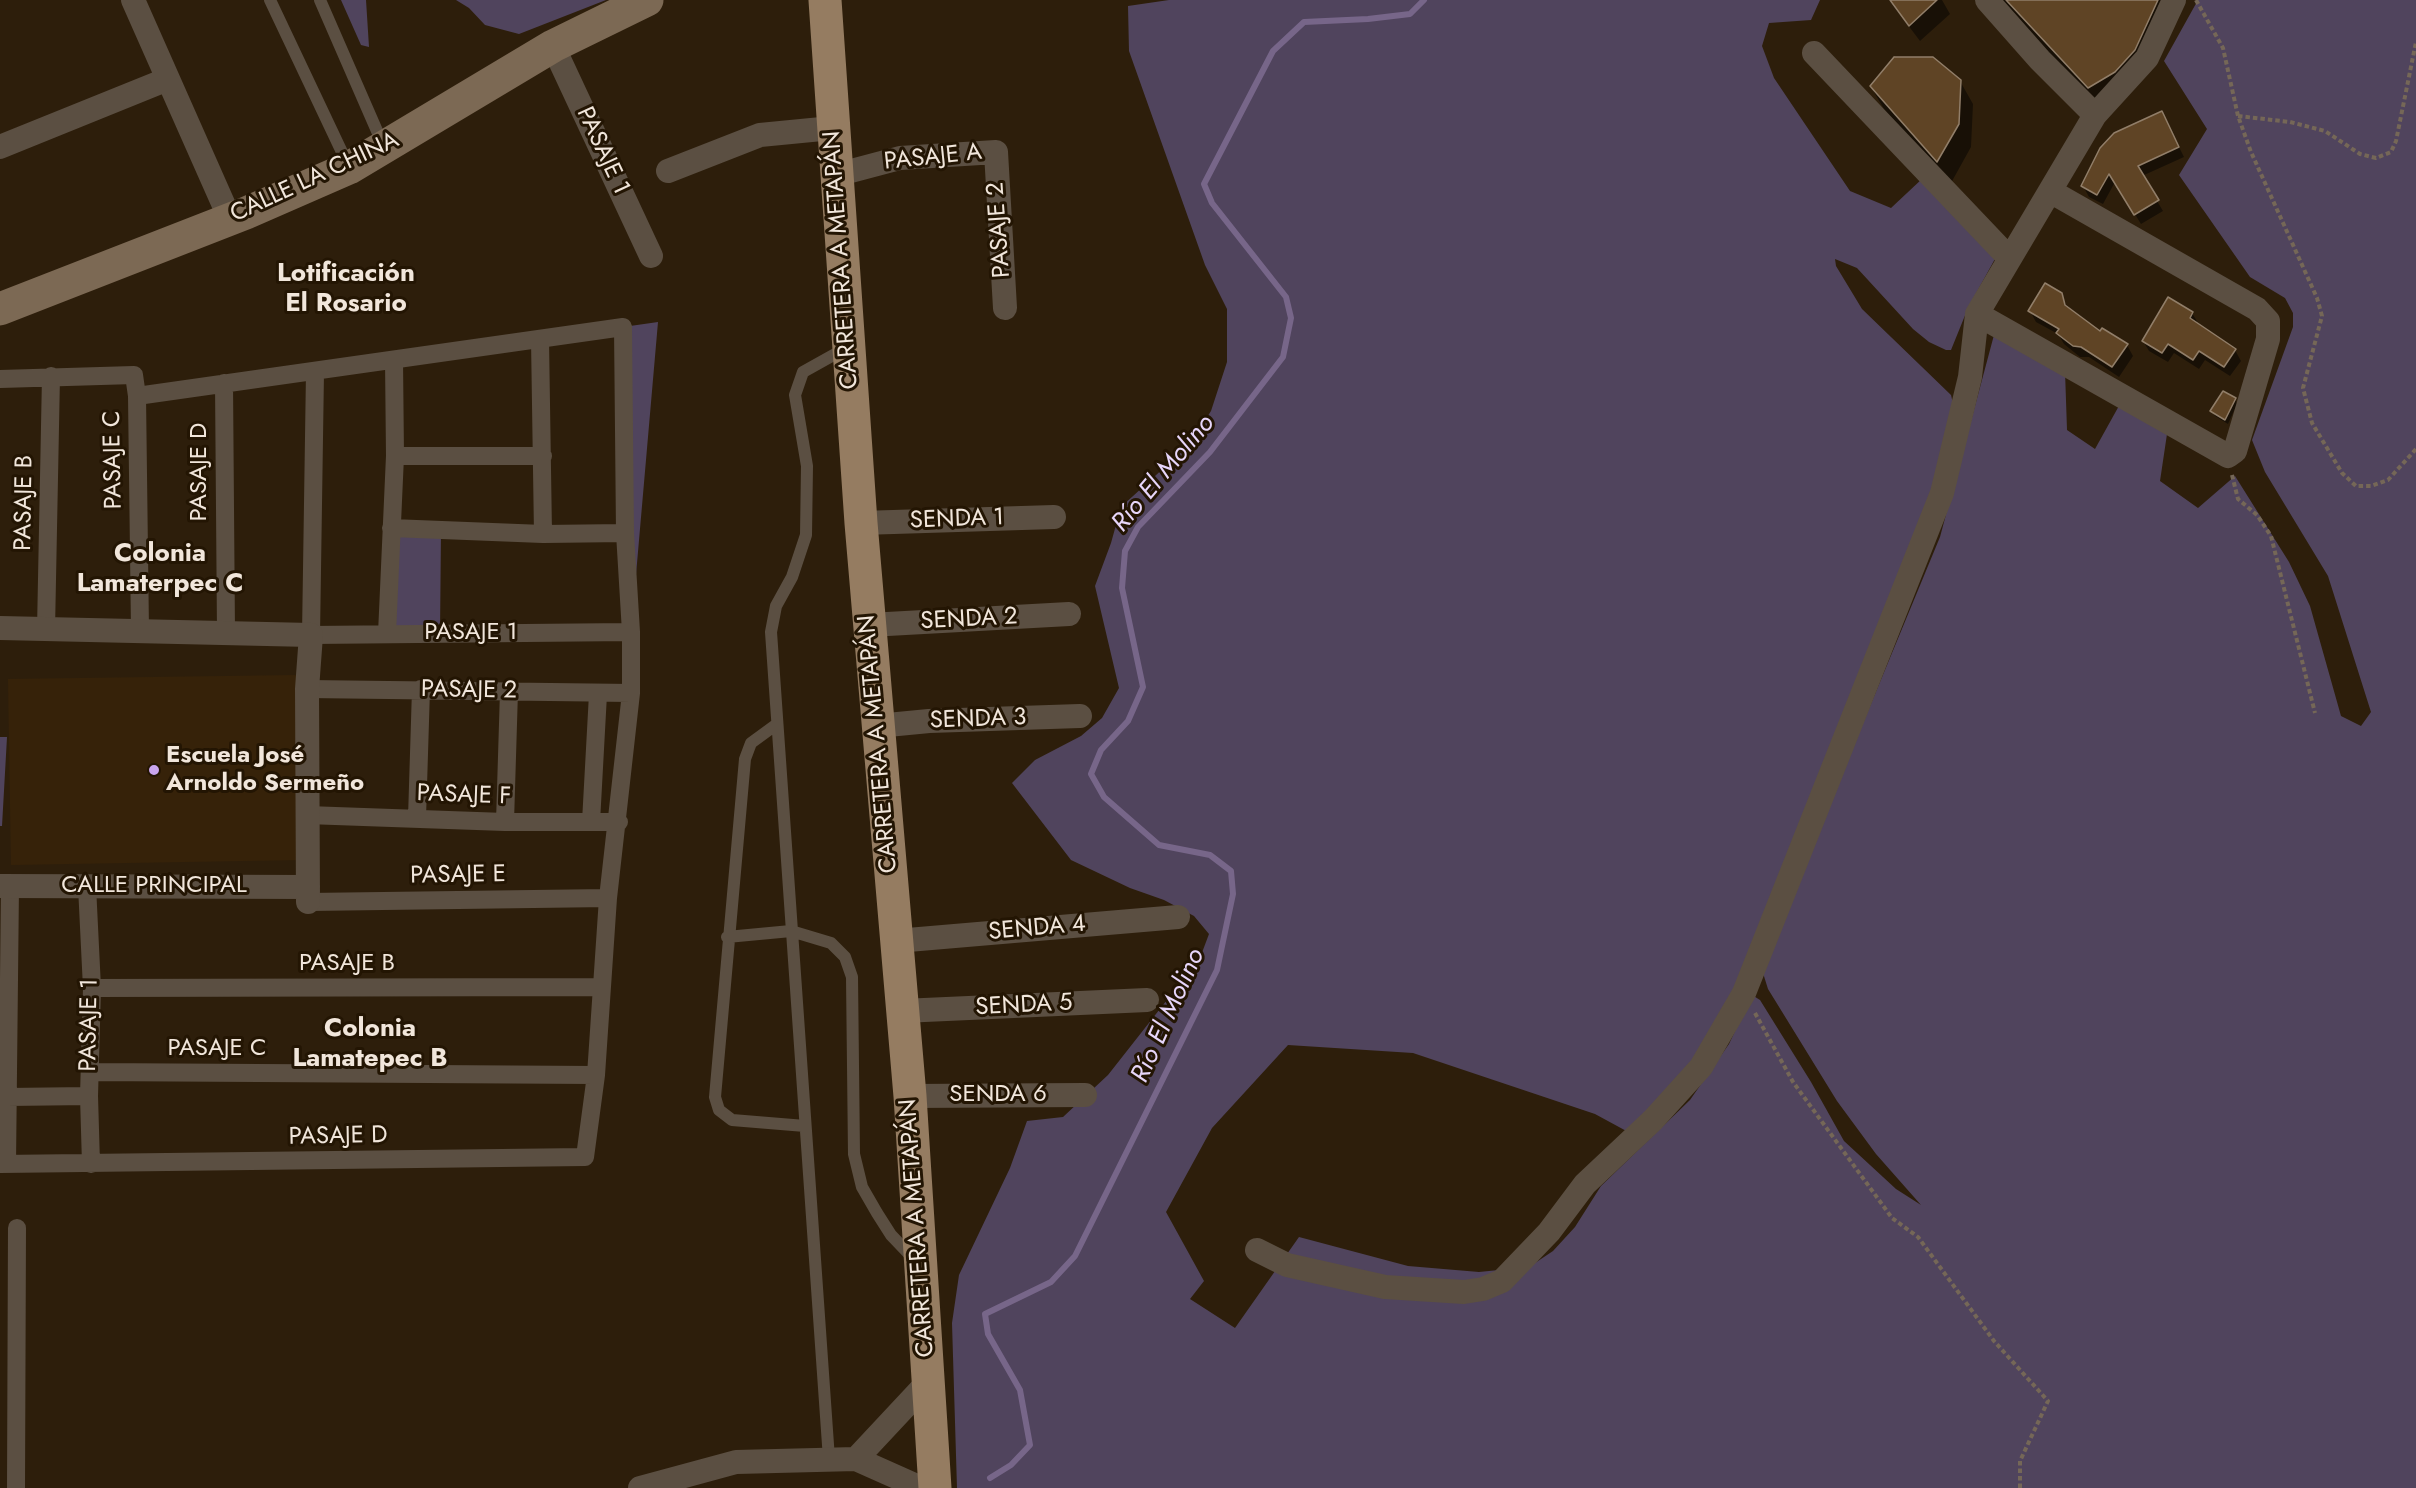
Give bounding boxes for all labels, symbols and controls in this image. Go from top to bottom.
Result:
street label: PASAJE 1 [569,103,635,199]
street label: CALLE LA CHINA [226,126,404,230]
street label: CARRETERA A METAPÁN [819,130,865,390]
street label: PASAJE A [883,139,983,177]
street label: PASAJE 2 [982,181,1018,279]
district label: Lotificación El Rosario [277,259,415,320]
water label: Río El Molino [1106,409,1222,539]
street label: PASAJE C [99,410,129,510]
street label: PASAJE D [186,423,214,521]
street label: PASAJE B [10,455,40,551]
street label: SENDA 1 [909,504,1005,536]
district label: Colonia Lamaterpec C [77,539,243,600]
street label: SENDA 2 [920,603,1018,637]
street label: CARRETERA A METAPÁN [853,614,905,874]
street label: PASAJE 1 [424,619,518,647]
street label: PASAJE 2 [421,676,517,706]
street label: SENDA 3 [929,704,1027,736]
place label: Escuela José Arnoldo Sermeño [166,742,364,798]
marker: Escuela José Arnoldo Sermeño [147,763,161,777]
street label: PASAJE F [416,780,512,812]
street label: PASAJE E [410,861,506,891]
street label: CALLE PRINCIPAL [61,872,247,900]
street label: SENDA 4 [987,910,1087,948]
water label: Río El Molino [1126,944,1212,1088]
street label: PASAJE B [299,950,395,978]
street label: PASAJE 1 [75,978,105,1072]
street label: SENDA 5 [975,989,1073,1023]
district label: Colonia Lamatepec B [292,1014,448,1076]
street label: PASAJE C [168,1035,266,1063]
street label: SENDA 6 [949,1081,1047,1109]
street label: CARRETERA A METAPÁN [895,1098,941,1358]
street label: PASAJE D [288,1122,388,1152]

